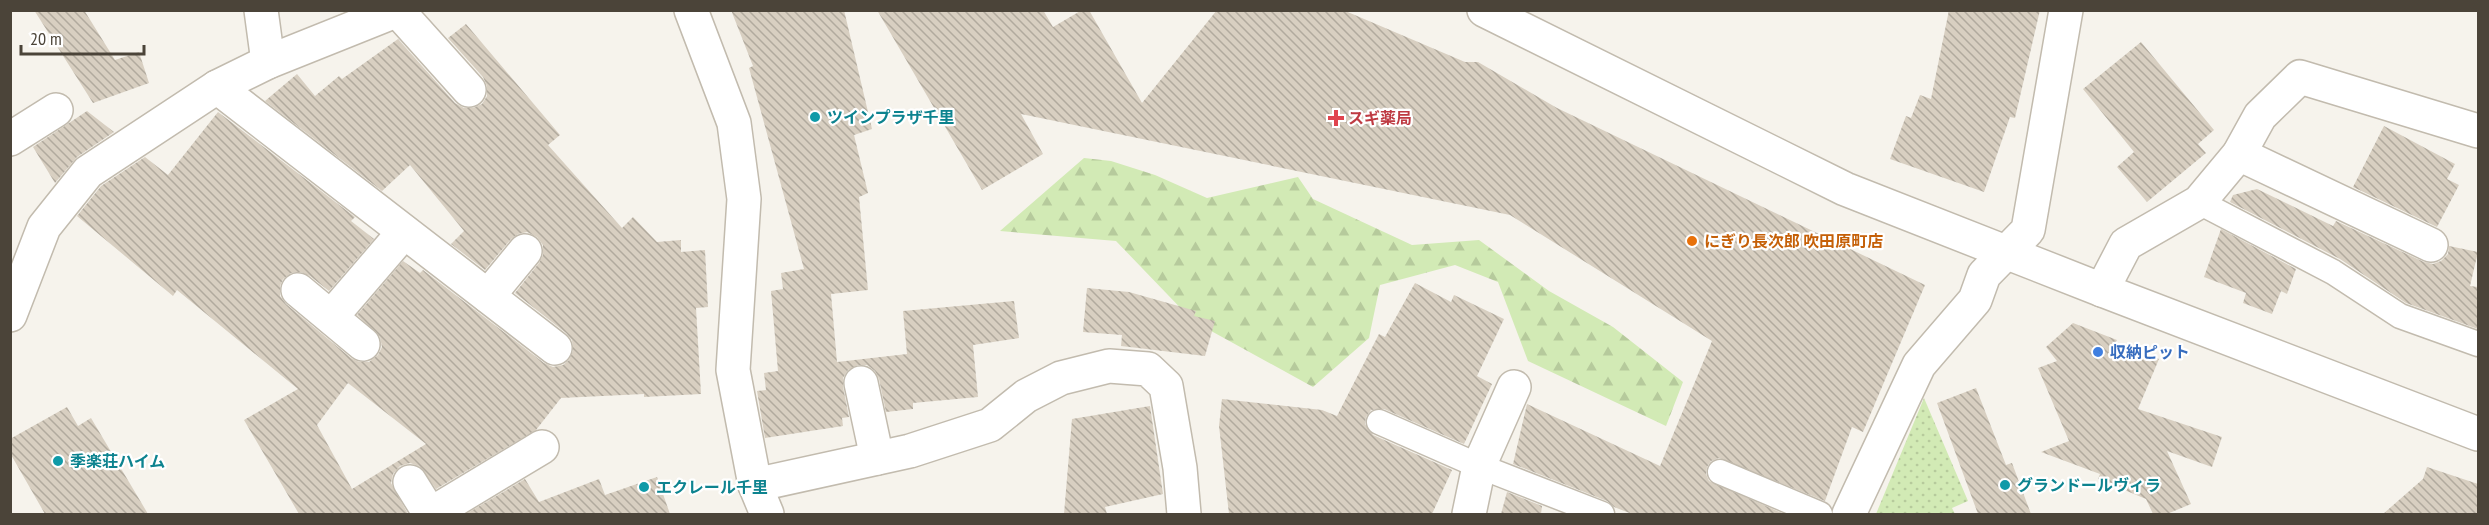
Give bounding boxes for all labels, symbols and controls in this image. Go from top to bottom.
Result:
scale bar [21,18,144,56]
text: 20 m [30,27,62,50]
place label: ツインプラザ千里 [827,107,955,127]
place label: スギ薬局 [1348,108,1412,128]
marker: ツインプラザ千里 [808,110,822,124]
marker: スギ薬局 [1329,111,1343,125]
place label: にぎり長次郎 吹田原町店 [1704,231,1883,251]
marker: にぎり長次郎 吹田原町店 [1685,234,1699,248]
place label: 収納ピット [2110,342,2190,362]
marker: 収納ピット [2091,345,2105,359]
place label: 季楽荘ハイム [70,451,165,471]
marker: 季楽荘ハイム [51,454,65,468]
place label: グランドールヴィラ [2017,475,2161,495]
place label: エクレール千里 [656,477,768,497]
marker: グランドールヴィラ [1998,478,2012,492]
marker: エクレール千里 [637,480,651,494]

